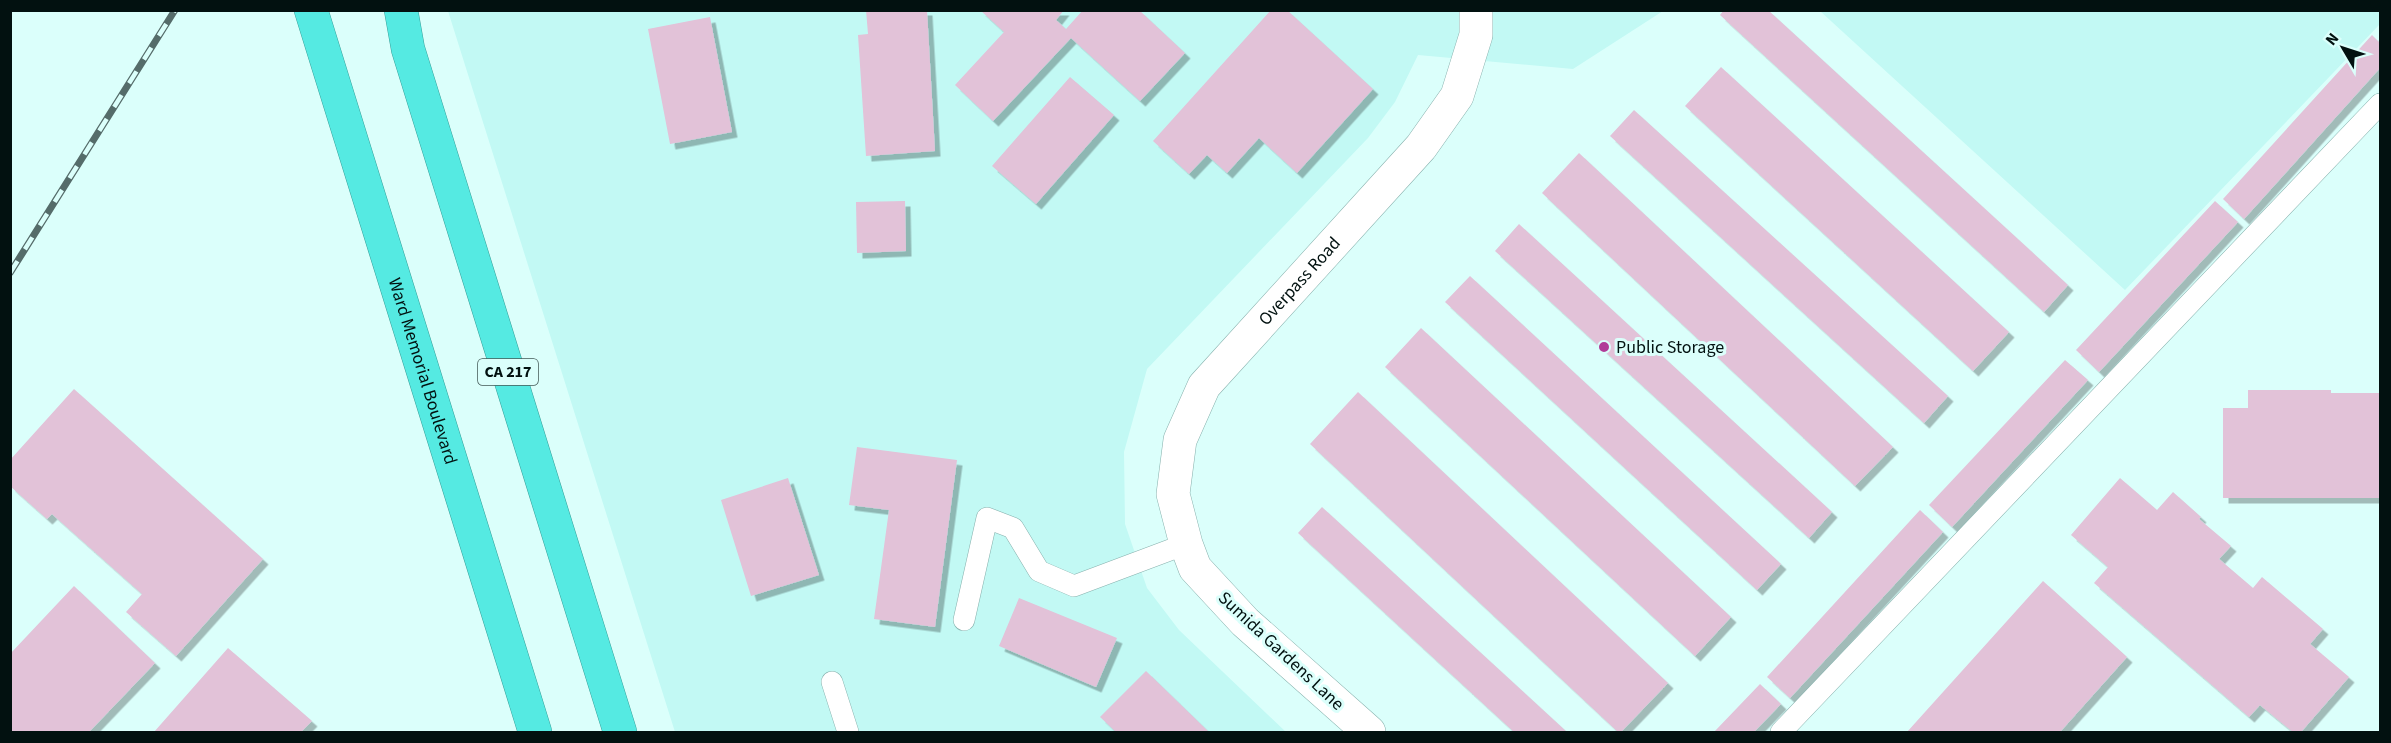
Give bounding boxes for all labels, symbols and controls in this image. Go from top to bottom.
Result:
north arrow [2313,18,2373,78]
text: N [2320,28,2344,50]
street label: Overpass Road [1253,231,1346,331]
street label: Ward Memorial Boulevard [382,275,464,468]
place label: Public Storage [1616,335,1724,360]
marker: Public Storage [1597,340,1611,354]
road number: CA 217 [478,359,538,385]
street label: Sumida Gardens Lane [1212,586,1350,716]

